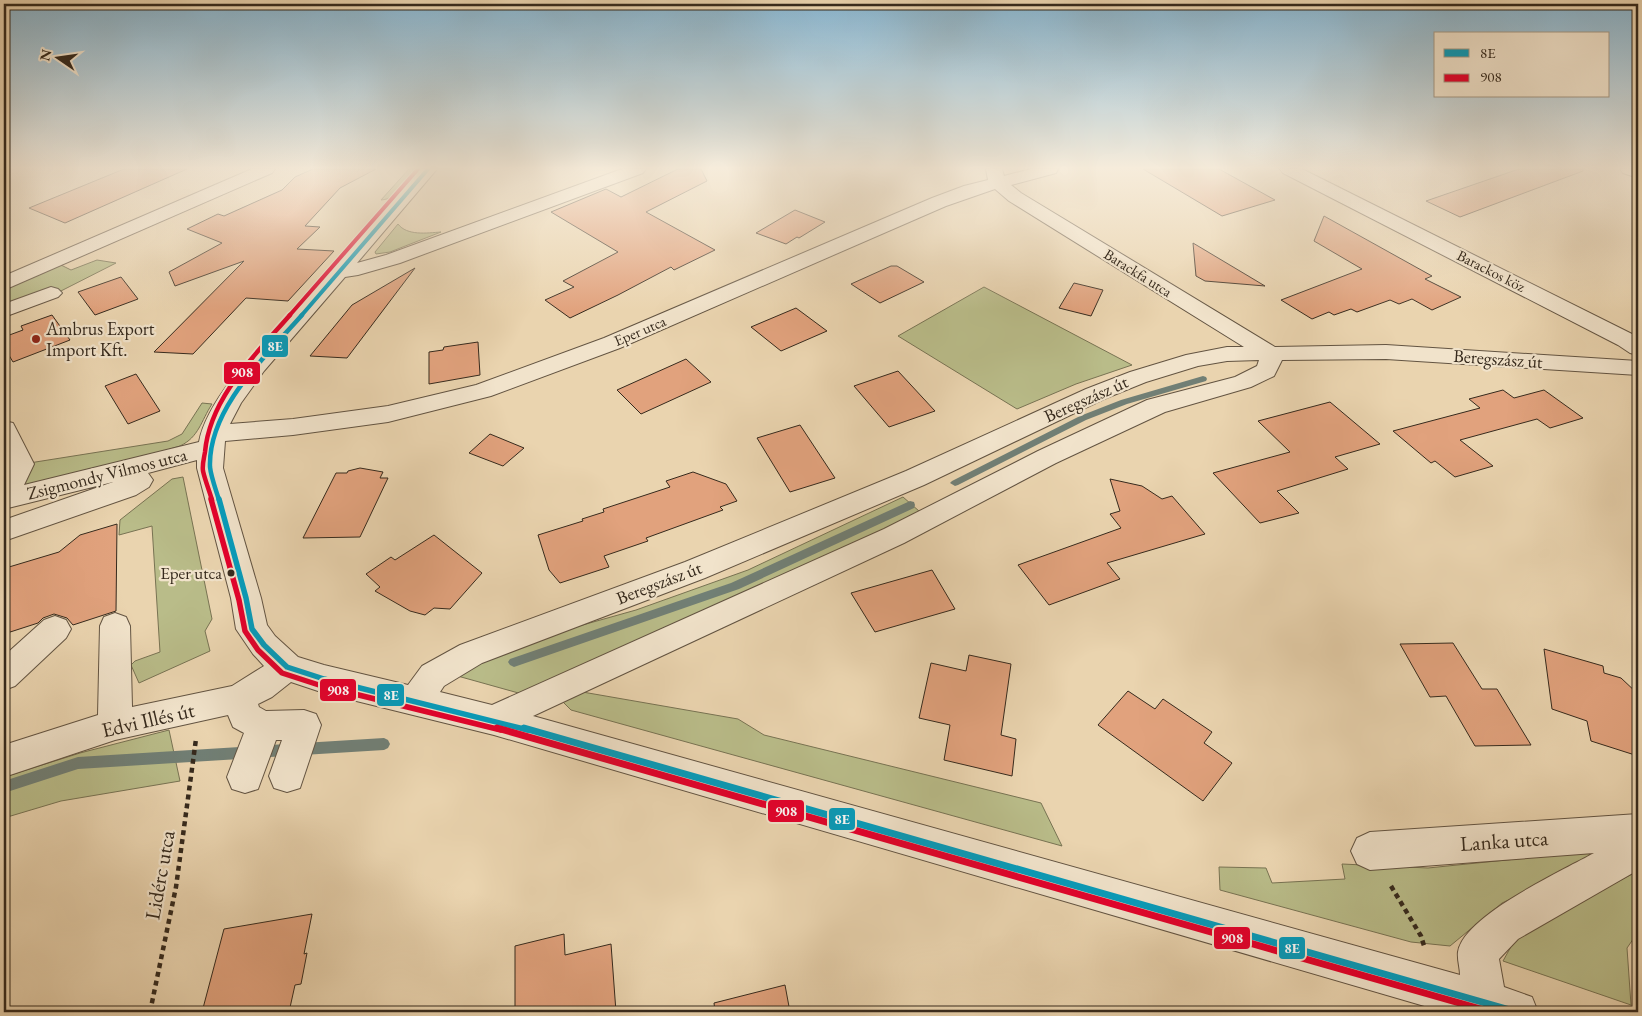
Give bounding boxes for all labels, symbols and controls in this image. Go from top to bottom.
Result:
north arrow [32,32,82,82]
legend [1434,32,1610,98]
text: 8E [1480,43,1496,62]
text: N [35,47,56,63]
text: 908 [1480,67,1502,86]
street label: Barackfa utca [1101,244,1176,301]
street label: Barackos köz [1454,245,1529,296]
street label: Eper utca [611,311,669,350]
place label: Ambrus Export Import Kft. [45,317,155,361]
marker: Ambrus Export Import Kft. [30,333,42,345]
line badge: 8E [261,334,289,358]
text: 8E [267,337,283,355]
street label: Beregszász út [1453,344,1544,373]
line badge: 908 [223,361,261,385]
text: 908 [231,363,253,381]
street label: Beregszász út [1040,370,1132,427]
street label: Zsigmondy Vilmos utca [24,442,190,505]
street label: Beregszász út [613,556,705,609]
place label: Eper utca [160,562,222,584]
marker: Eper utca [226,568,236,578]
line badge: 908 [319,678,357,702]
text: 908 [327,681,349,699]
line badge: 8E [376,683,405,707]
text: 8E [383,686,399,704]
street label: Edvi Illés út [99,696,197,743]
line badge: 908 [767,799,805,823]
text: 908 [775,802,797,820]
line badge: 8E [828,807,856,831]
text: 8E [834,810,850,828]
street label: Lanka utca [1459,824,1550,857]
street label: Lidérc utca [138,828,181,922]
line badge: 908 [1213,926,1251,950]
text: 908 [1221,929,1243,947]
line badge: 8E [1278,936,1306,960]
text: 8E [1284,939,1300,957]

